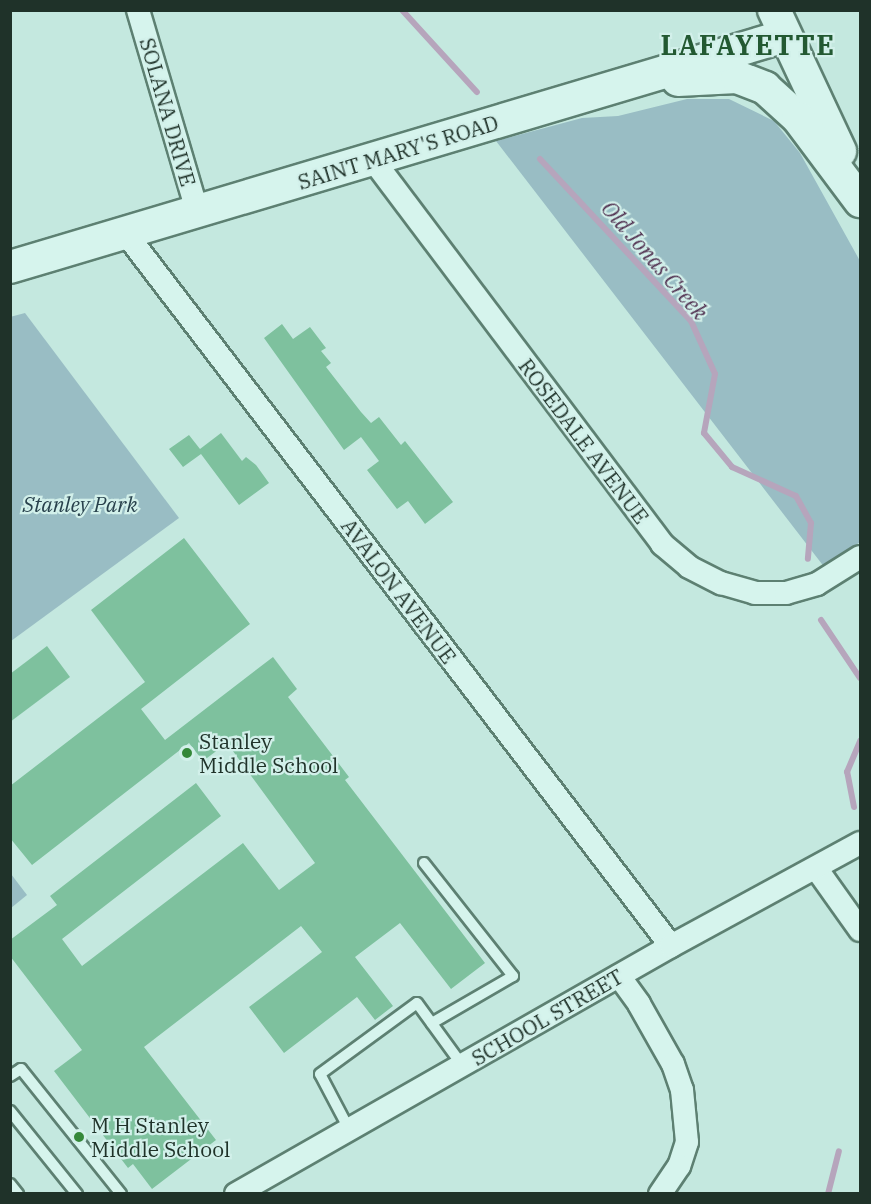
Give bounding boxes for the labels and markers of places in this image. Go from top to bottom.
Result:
place label: Stanley Middle School [199,728,338,778]
marker: Stanley Middle School [180,746,194,760]
place label: M H Stanley Middle School [91,1112,230,1162]
marker: M H Stanley Middle School [72,1130,86,1144]

